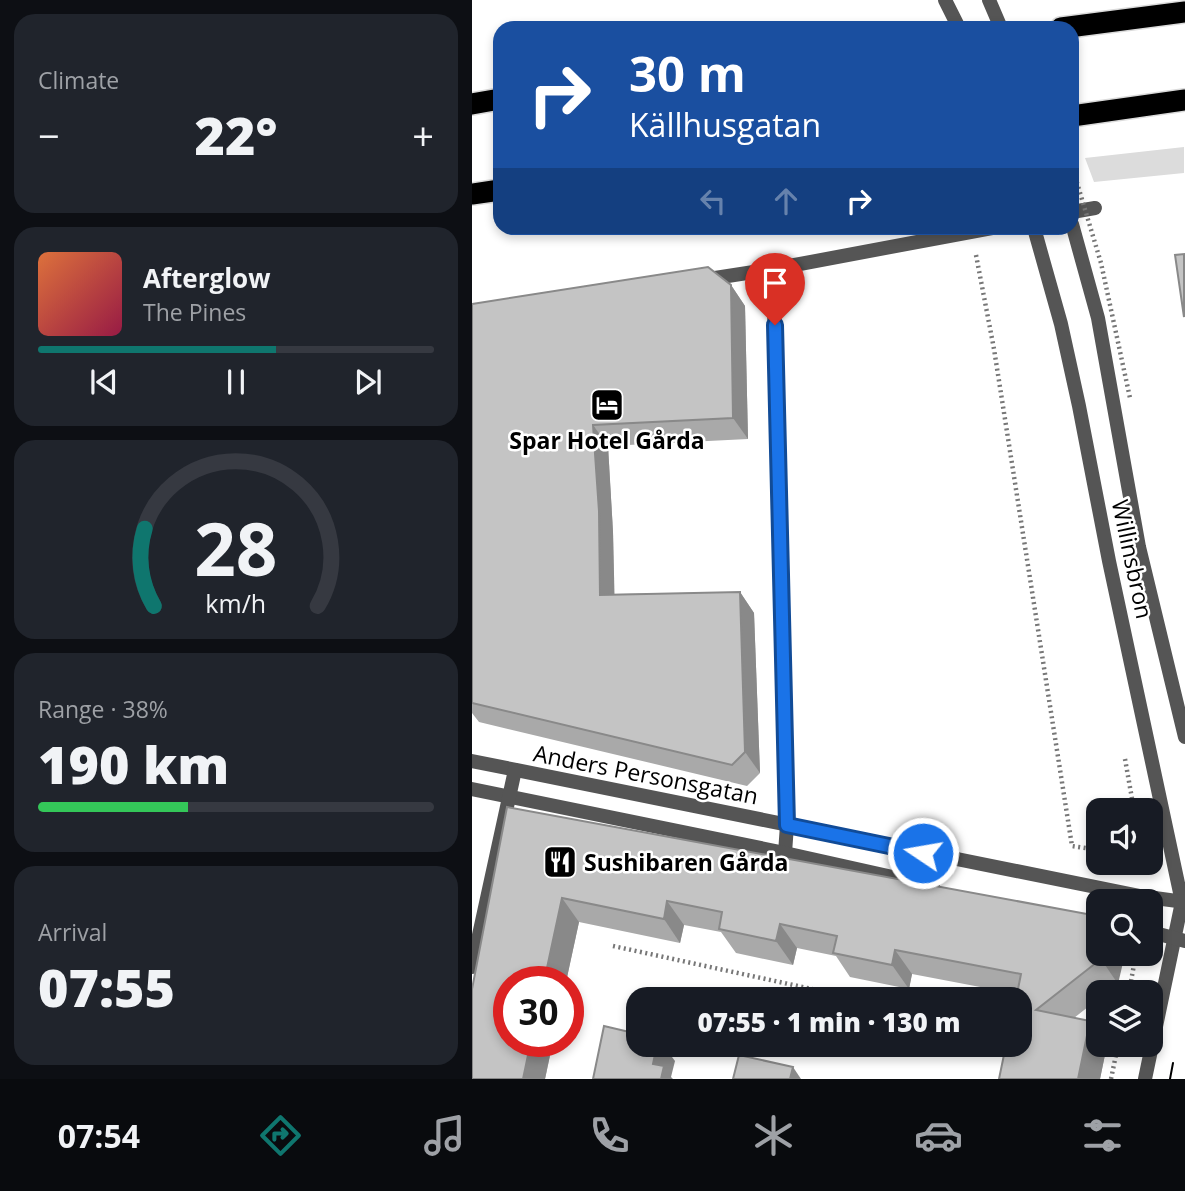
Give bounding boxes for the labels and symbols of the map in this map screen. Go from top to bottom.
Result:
pin [745,253,805,325]
hotel icon: Spar Hotel Gårda [588,386,626,424]
place label: Spar Hotel Gårda [509,424,705,456]
street label: Willinsbron [1105,497,1161,621]
street label: Anders Personsgatan [531,737,761,811]
position arrow [886,816,960,890]
restaurant icon: Sushibaren Gårda [541,843,579,881]
place label: Sushibaren Gårda [584,846,788,878]
speed limit sign: 30 [493,966,584,1057]

